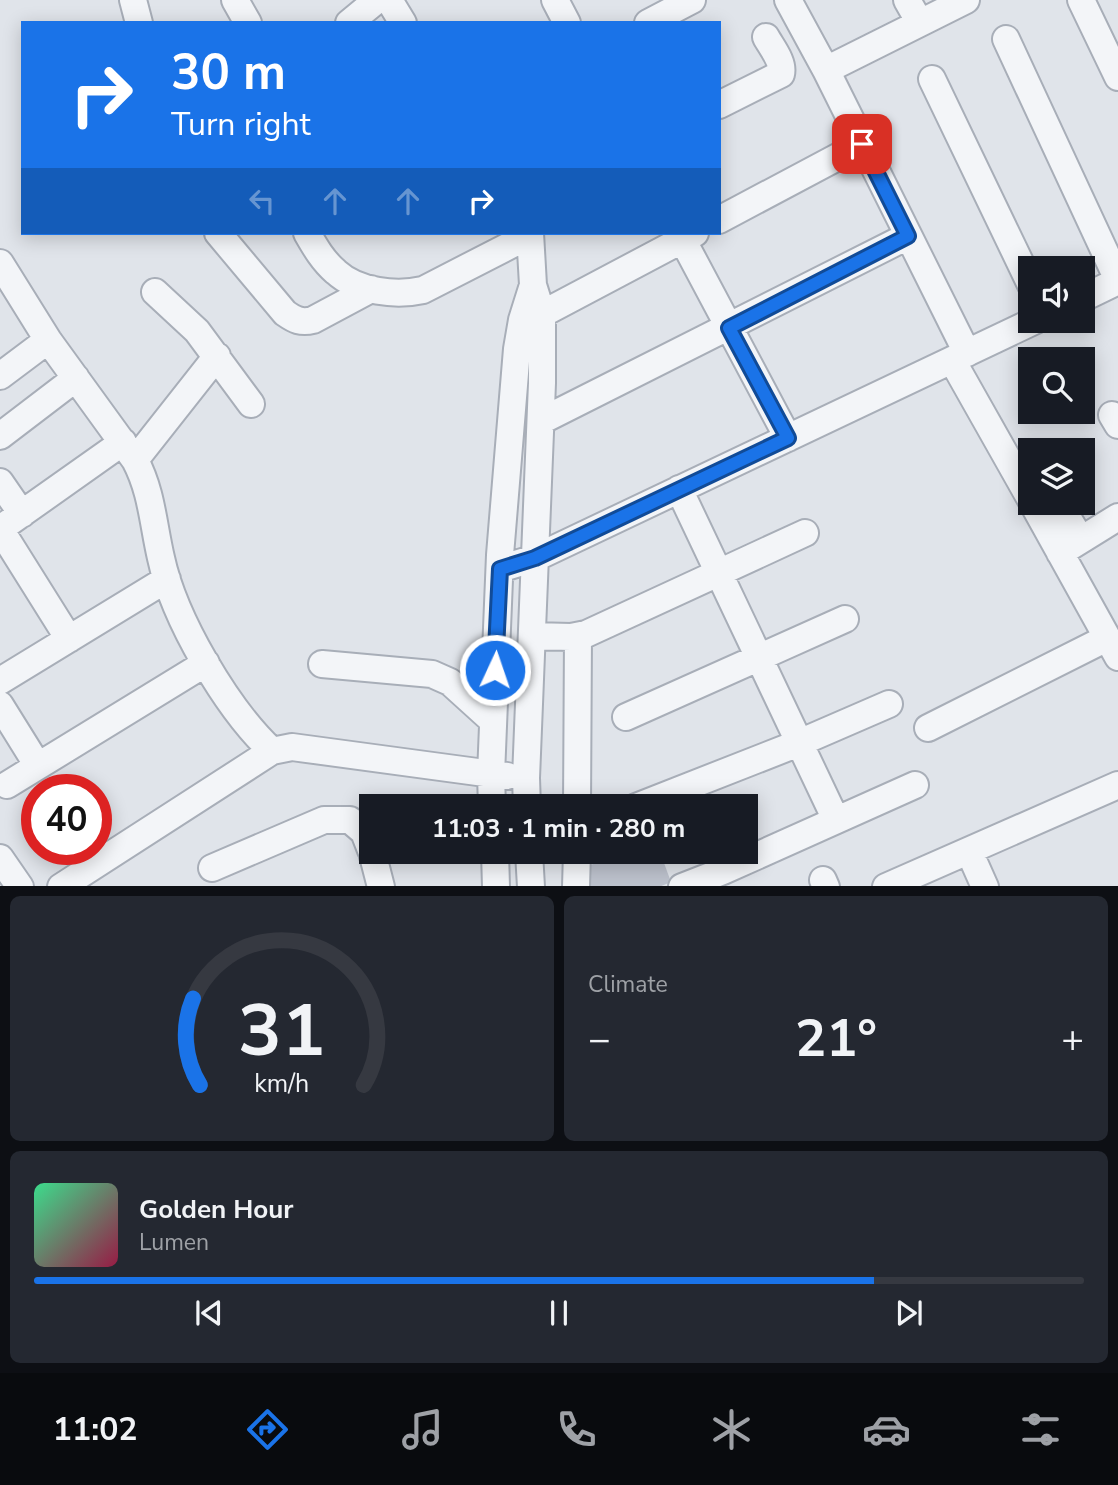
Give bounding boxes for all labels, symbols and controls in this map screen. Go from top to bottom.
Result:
text: 30 m [171,39,286,106]
icon: right [56,49,147,140]
text: Turn right [171,103,311,146]
pin [832,114,892,174]
icon: arrive [843,125,881,163]
icon: left [243,182,281,220]
icon: ahead [316,182,354,220]
icon: ahead [389,182,427,220]
icon: right [462,182,500,220]
map controls [1018,256,1095,515]
button: sound [1018,256,1095,333]
button: search [1018,347,1095,424]
button: layers [1018,438,1095,515]
position arrow [458,633,532,707]
speed limit sign: 40 [21,774,112,865]
text: 11:03 · 1 min · 280 m [432,811,685,846]
text: Climate [588,969,668,1000]
text: 31 [238,981,326,1081]
text: 21° [795,1003,877,1074]
text: − [588,1014,611,1065]
text: + [1061,1014,1084,1065]
text: km/h [254,1066,310,1100]
text: Golden Hour [139,1192,294,1227]
text: Lumen [139,1227,209,1258]
icon: previous [190,1294,228,1332]
icon: pause [540,1294,578,1332]
icon: next [890,1294,928,1332]
icon: directions [243,1405,292,1454]
icon: music [398,1405,447,1454]
icon: phone [552,1405,601,1454]
icon: climate [707,1405,756,1454]
icon: car [862,1405,911,1454]
icon: filters [1016,1405,1065,1454]
text: 11:02 [53,1408,138,1451]

